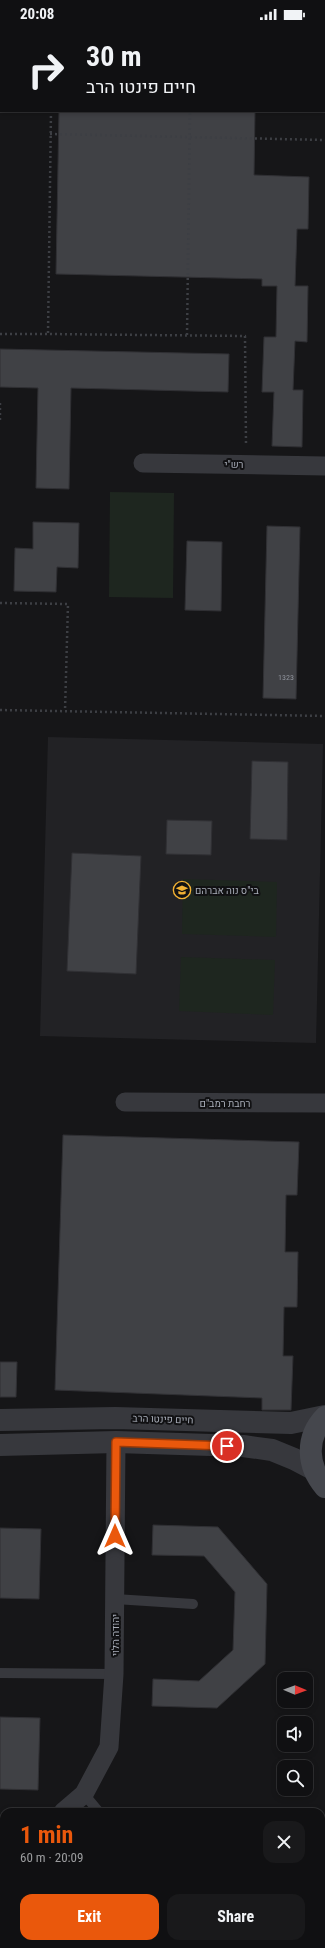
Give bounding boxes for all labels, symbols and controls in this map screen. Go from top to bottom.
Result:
text: 20:08 [20,5,54,23]
text: 30 m [86,40,142,73]
icon: right [20,44,72,96]
text: חיים פינטו הרב [86,76,196,97]
street label: רש"י [224,459,244,470]
house number: 1323 [278,673,294,682]
school or university icon: בי"ס נוה אברהם [172,880,192,900]
place label: בי"ס נוה אברהם [195,885,259,896]
street label: רחבת רמב"ם [200,1098,251,1109]
street label: חיים פינטו הרב [132,1412,194,1426]
pin [210,1429,244,1463]
icon: arrive [216,1435,238,1457]
position arrow [94,1515,136,1557]
street label: יהודה הלוי [110,1614,121,1656]
north arrow [277,1672,313,1708]
map controls [277,1672,313,1796]
button: sound [277,1716,313,1752]
button: search [277,1760,313,1796]
text: 1 min [20,1821,73,1849]
button: close [263,1821,305,1863]
text: 60 m · 20:09 [20,1850,83,1865]
button: Exit [20,1894,159,1940]
button: Share [167,1894,305,1940]

